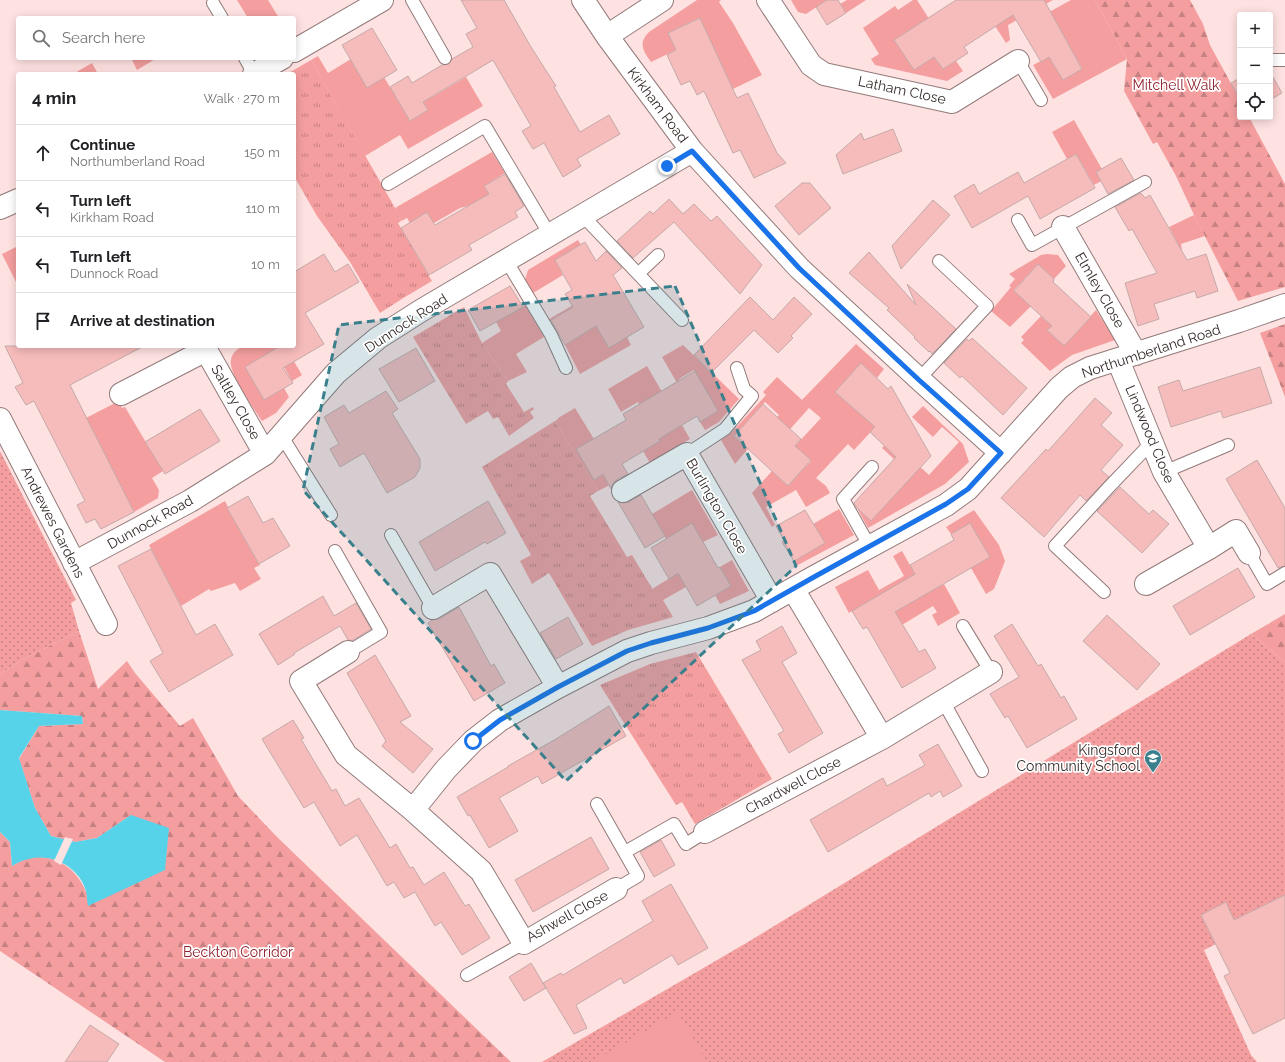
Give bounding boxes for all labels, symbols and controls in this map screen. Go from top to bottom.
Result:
map controls [1237,12,1273,120]
button: + [1237,12,1273,48]
search box [16,16,296,60]
icon: search [30,27,52,49]
text: Search here [62,29,145,47]
button: − [1237,48,1273,84]
street label: Kirkham Road [624,64,692,146]
street label: Latham Close [857,73,947,107]
park label: Mitchell Walk [1132,77,1220,93]
button: locate [1237,84,1273,120]
text: 4 min [32,88,76,108]
text: Walk · 270 m [204,91,280,106]
text: Continue [70,136,135,154]
icon: ahead [32,142,54,164]
text: 150 m [244,145,280,160]
text: Northumberland Road [70,154,205,169]
route end [658,157,676,175]
text: Turn left [70,192,131,210]
icon: left [32,198,54,220]
text: 110 m [246,201,280,216]
text: Kirkham Road [70,210,154,225]
text: Turn left [70,248,131,266]
street label: Elmley Close [1072,249,1128,331]
icon: left [32,254,54,276]
text: 10 m [251,257,280,272]
text: Dunnock Road [70,266,158,281]
street label: Dunnock Road [362,290,450,356]
icon: arrive [32,310,54,332]
text: Arrive at destination [70,312,215,330]
street label: Northumberland Road [1079,321,1223,381]
street label: Saltley Close [208,362,264,442]
street label: Lindwood Close [1122,383,1178,485]
street label: Burlington Close [683,455,751,557]
street label: Andrewes Gardens [18,464,88,581]
street label: Dunnock Road [104,492,196,552]
route start [464,732,482,750]
place label: Kingsford Community School [1017,742,1140,774]
school or university icon: Kingsford Community School [1143,748,1163,773]
street label: Chardwell Close [743,753,843,817]
street label: Ashwell Close [523,887,611,945]
park label: Beckton Corridor [183,944,293,960]

